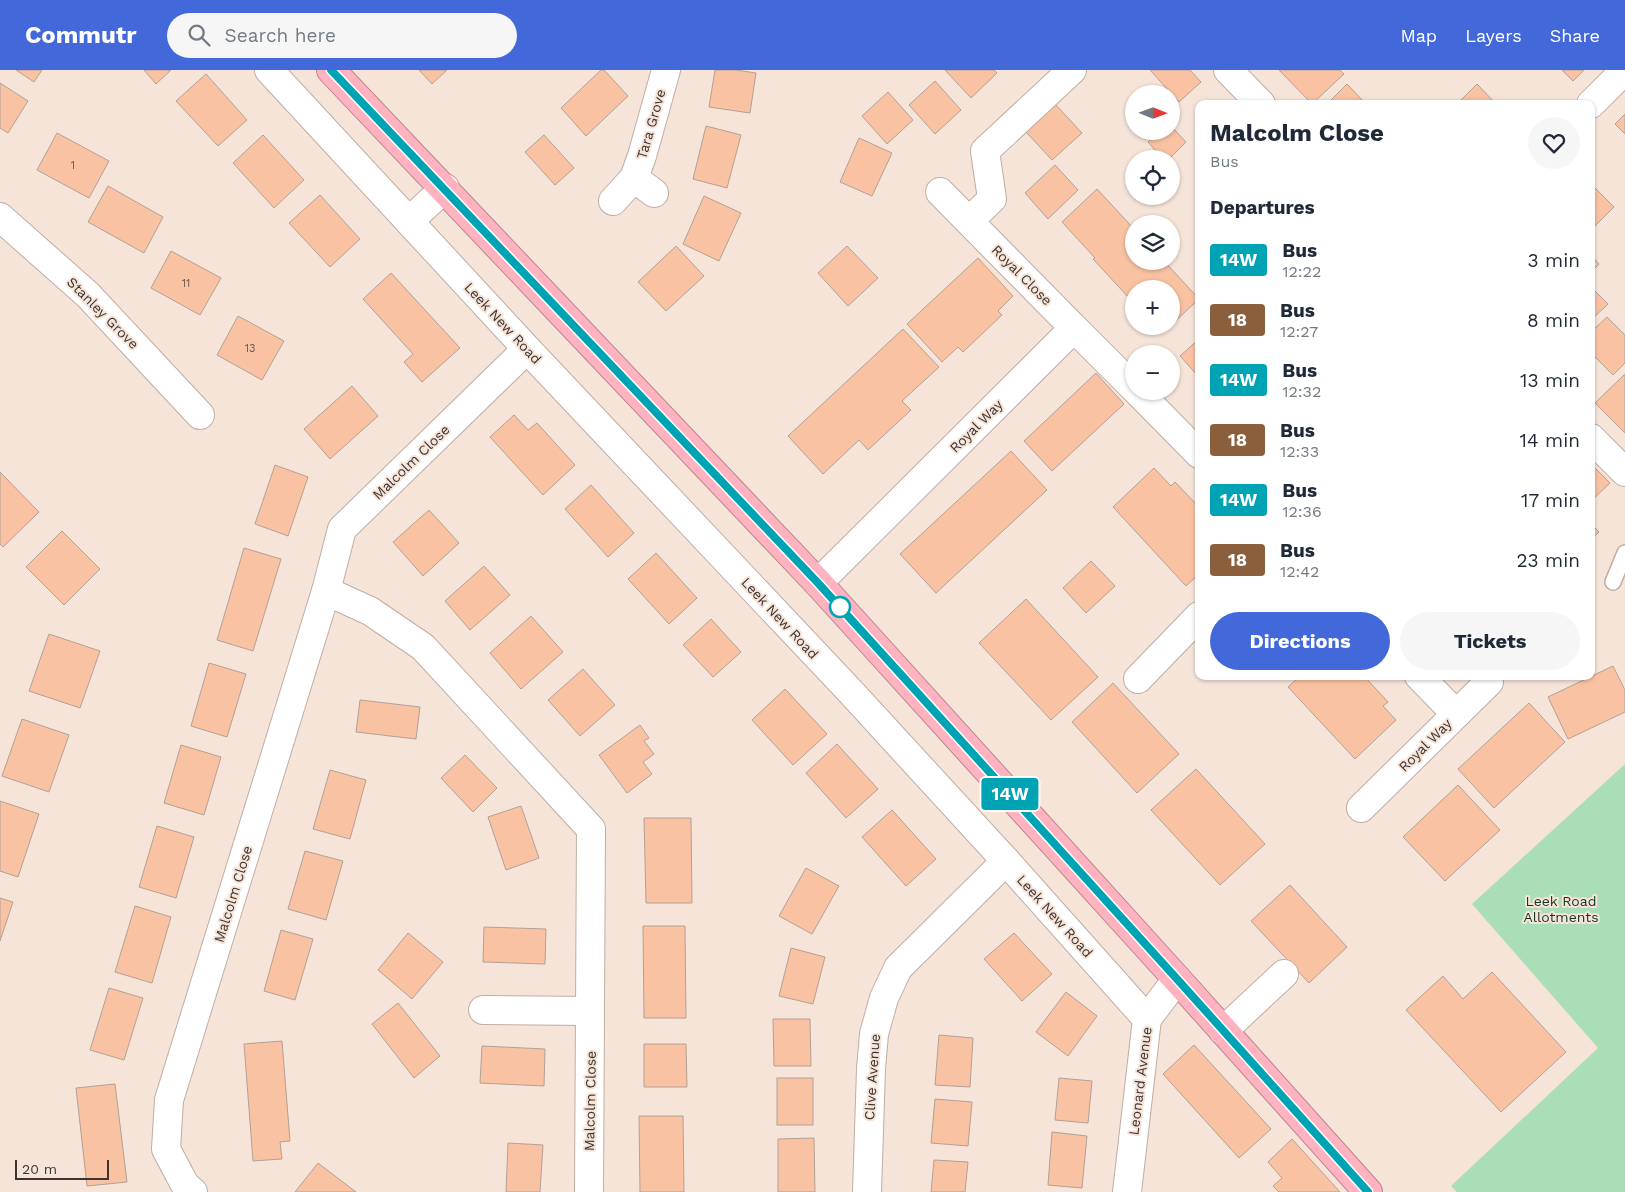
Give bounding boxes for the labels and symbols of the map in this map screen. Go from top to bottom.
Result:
north arrow [1125,85,1180,140]
street label: Tara Grove [633,87,669,161]
house number: 1 [71,159,75,172]
street label: Royal Close [989,242,1055,308]
street label: Stanley Grove [64,274,142,352]
house number: 11 [182,277,190,290]
street label: Leek New Road [461,279,545,367]
house number: 13 [245,342,255,355]
street label: Royal Way [946,396,1006,456]
street label: Malcolm Close [369,421,453,503]
street label: Leek New Road [738,574,822,662]
unlabelled marker [829,596,851,618]
street label: Royal Way [1395,715,1455,775]
line badge: 14W [981,778,1039,810]
street label: Malcolm Close [211,844,255,944]
street label: Leek New Road [1014,872,1096,960]
park label: Leek Road Allotments [1523,893,1599,925]
street label: Leonard Avenue [1125,1026,1155,1136]
street label: Clive Avenue [861,1033,883,1121]
street label: Malcolm Close [581,1051,599,1151]
scale bar [15,1157,109,1180]

